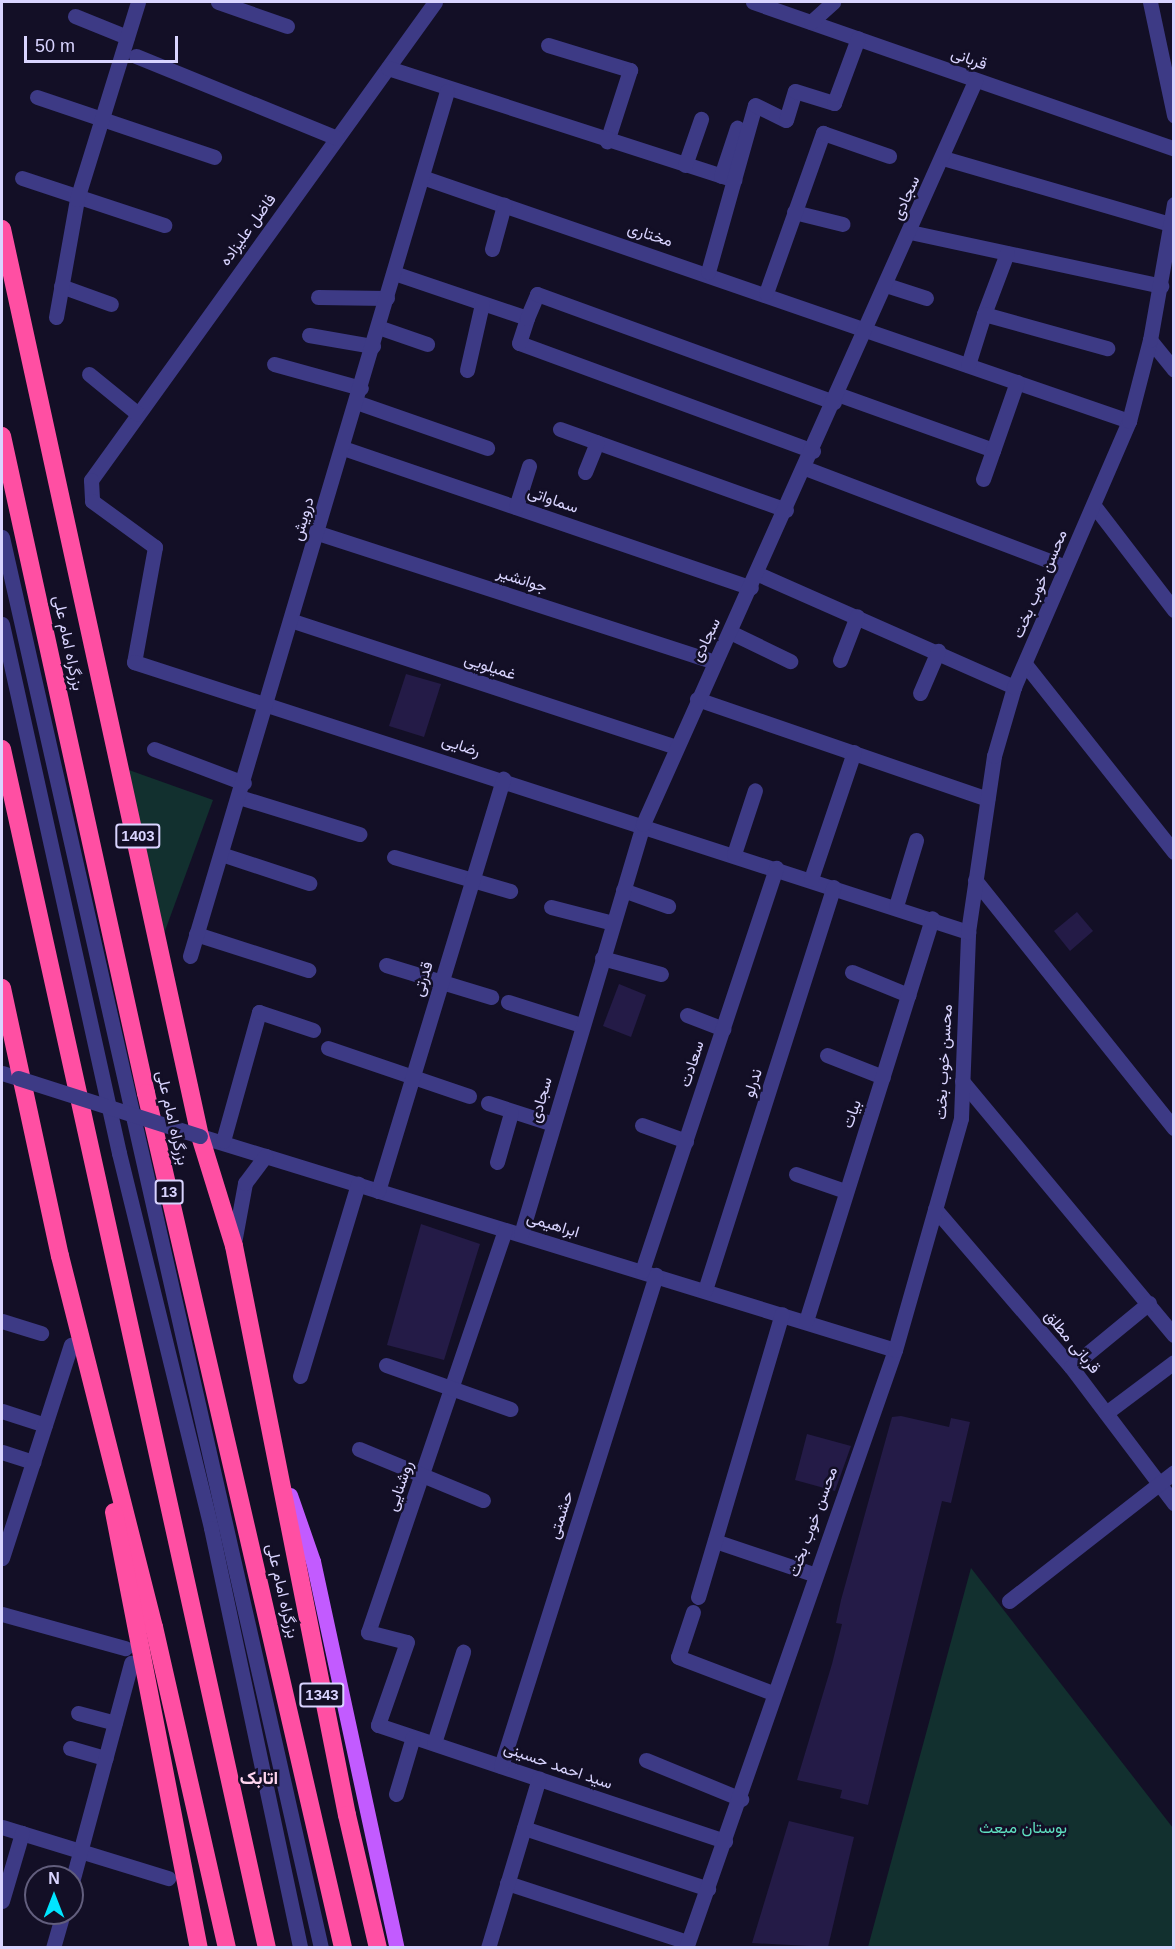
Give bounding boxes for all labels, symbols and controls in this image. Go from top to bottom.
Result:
scale bar [27,24,182,62]
text: 50 m [35,36,75,56]
street label: قربانی [948,44,990,74]
street label: سجادی [888,173,924,223]
street label: فاضل علیزاده [216,190,280,270]
street label: مختاری [625,219,675,251]
street label: سماواتی [525,482,581,518]
street label: درویش [288,495,318,543]
street label: محسن خوب بخت [1009,527,1071,641]
street label: جوانشیر [494,563,550,597]
street label: بزرگراه امام علی [49,594,87,692]
street label: سجادی [687,615,725,665]
street label: غمیلویی [462,650,518,684]
street label: رضایی [439,731,483,761]
road number: 1403 [114,824,162,848]
street label: قدرتی [409,959,437,999]
street label: محسن خوب بخت [931,1004,957,1120]
street label: سعادت [676,1038,708,1090]
street label: ندرلو [739,1066,767,1100]
street label: بزرگراه امام علی [152,1069,192,1167]
street label: سجادی [525,1075,557,1125]
street label: بیات [838,1097,866,1131]
road number: 13 [154,1180,184,1204]
street label: ابراهیمی [524,1208,582,1242]
street label: قربانی مطلق [1040,1306,1104,1378]
street label: روشنایی [382,1458,418,1514]
street label: محسن خوب بخت [784,1464,842,1580]
street label: حشمتی [544,1488,578,1542]
street label: بزرگراه امام علی [262,1542,302,1640]
road number: 1343 [298,1683,346,1707]
street label: سید احمد حسینی [501,1738,615,1794]
district label: اتابک [240,1767,278,1789]
park label: بوستان مبعث [979,1818,1067,1838]
north arrow [24,1865,84,1925]
text: N [48,1870,60,1887]

